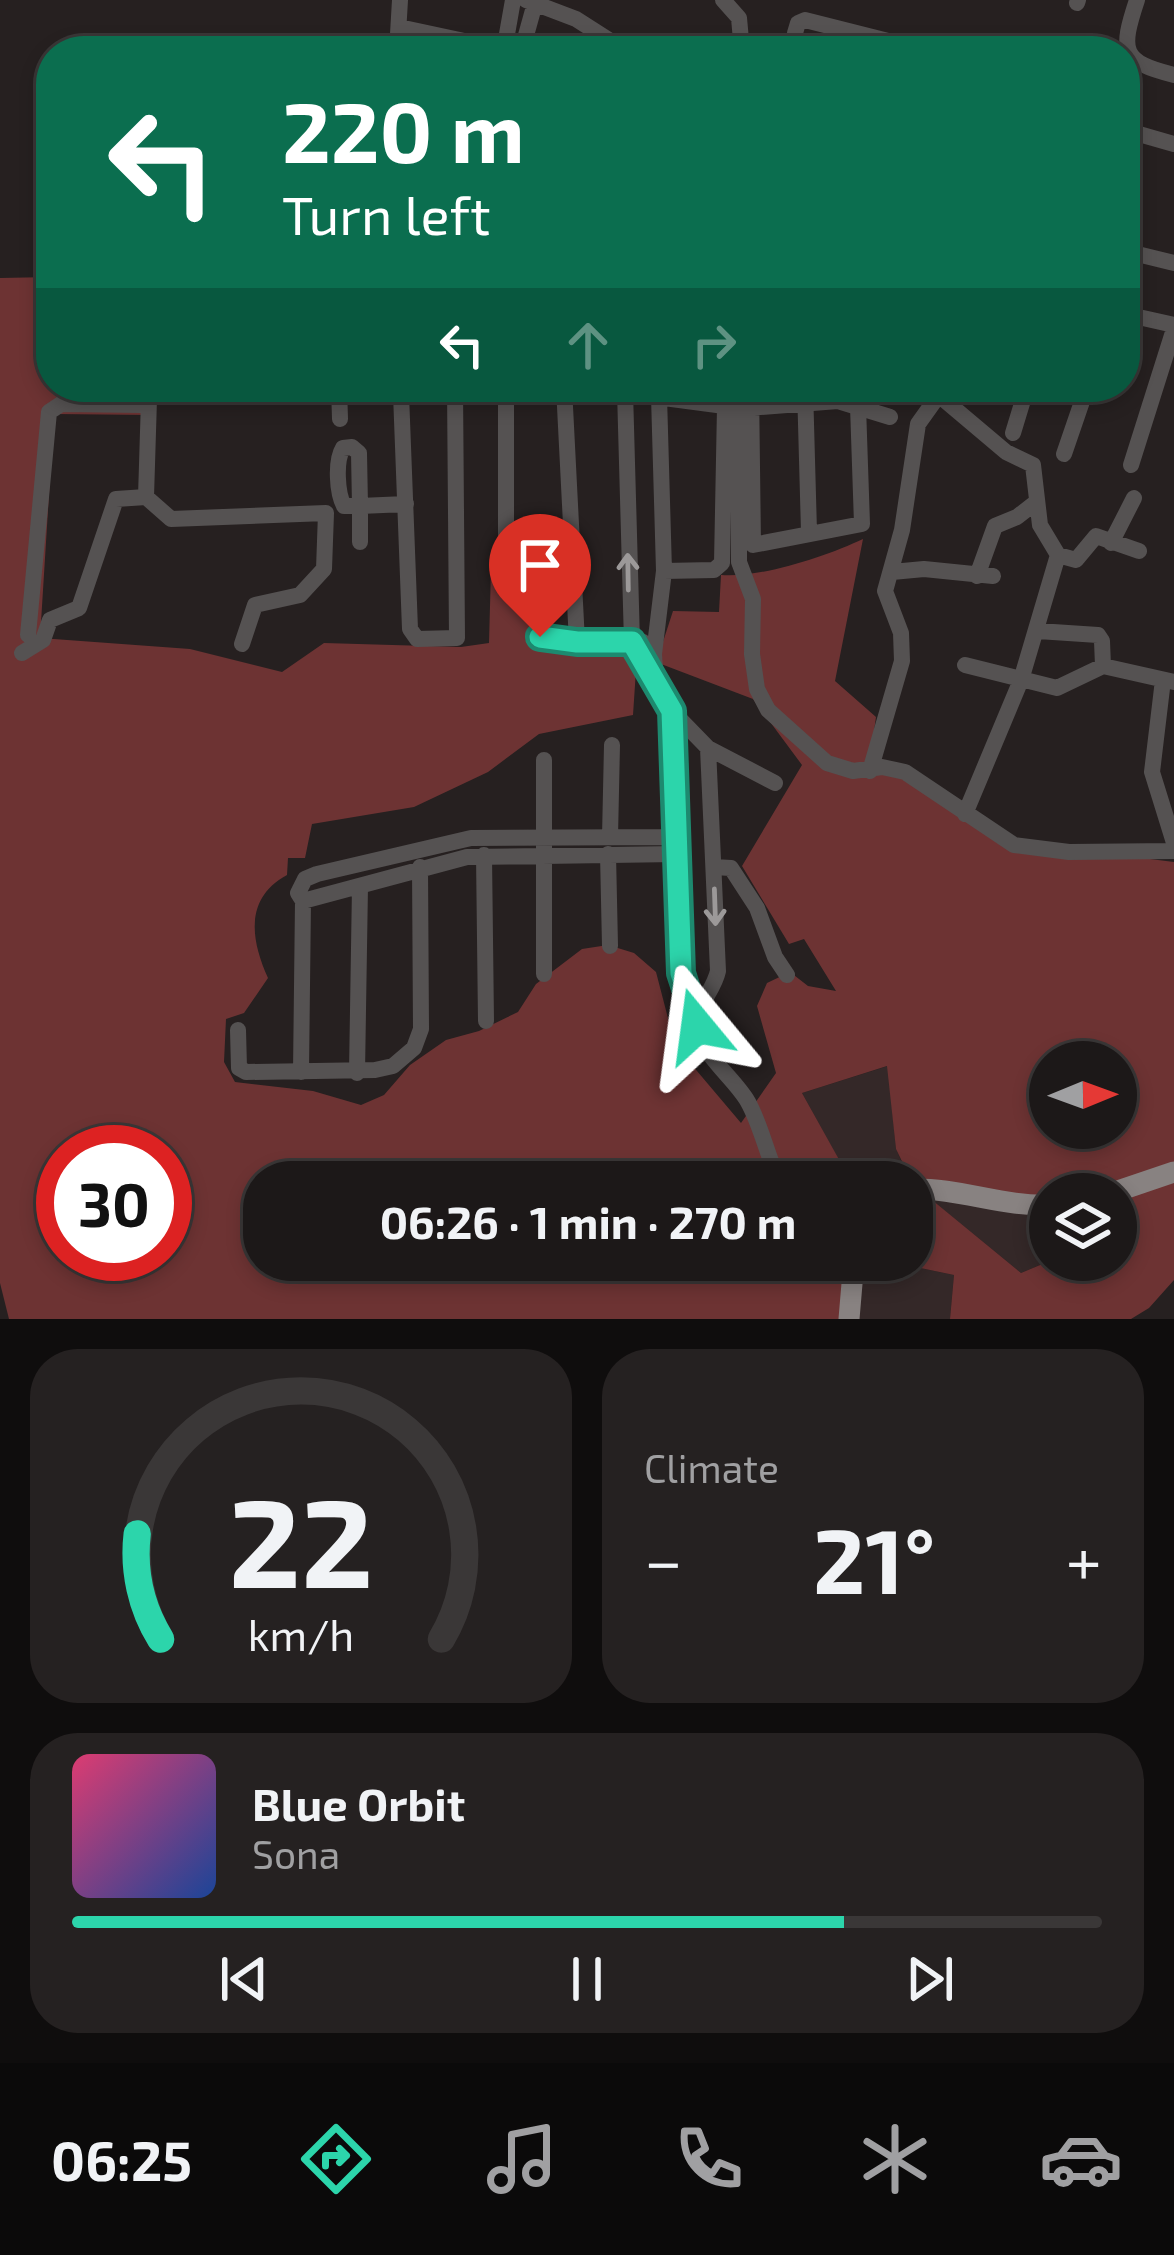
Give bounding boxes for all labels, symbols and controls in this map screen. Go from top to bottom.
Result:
text: 220 m [282,79,525,180]
icon: left [84,84,240,240]
text: Turn left [282,181,491,246]
icon: left [429,312,495,378]
icon: ahead [555,312,621,378]
icon: right [681,312,747,378]
pin [489,514,591,637]
icon: arrive [507,532,573,598]
one-way arrow [617,553,639,592]
one-way arrow [704,887,727,926]
position arrow [634,963,760,1089]
north arrow [1029,1041,1137,1149]
map controls [1029,1041,1137,1281]
speed limit sign: 30 [36,1125,192,1281]
button: layers [1029,1173,1137,1281]
text: 06:26 · 1 min · 270 m [380,1194,796,1248]
text: Climate [644,1444,779,1491]
text: 22 [228,1463,374,1613]
text: 21° [813,1504,935,1612]
text: − [644,1519,683,1598]
text: + [1066,1519,1102,1598]
text: km/h [248,1608,354,1660]
text: Blue Orbit [252,1776,465,1830]
text: Sona [252,1830,340,1877]
icon: previous [211,1946,277,2012]
icon: pause [554,1946,620,2012]
icon: next [897,1946,963,2012]
icon: directions [294,2117,378,2201]
icon: music [480,2117,564,2201]
icon: phone [667,2117,751,2201]
icon: climate [853,2117,937,2201]
icon: car [1039,2117,1123,2201]
text: 06:25 [51,2127,192,2192]

